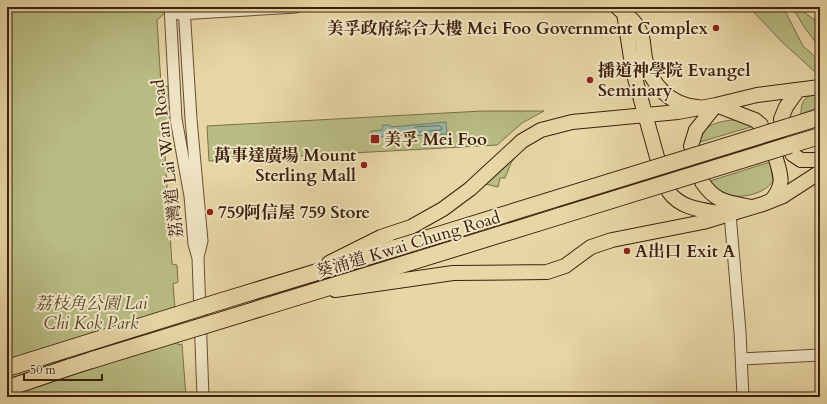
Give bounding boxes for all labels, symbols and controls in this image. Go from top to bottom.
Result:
place label: 美孚政府綜合大樓 Mei Foo Government Complex [326,17,709,40]
marker: 美孚政府綜合大樓 Mei Foo Government Complex [711,23,721,33]
place label: 播道神學院 Evangel Seminary [598,59,750,102]
marker: 播道神學院 Evangel Seminary [585,75,595,85]
street label: 荔灣道 Lai Wan Road [146,78,189,240]
place label: 美孚 Mei Foo [384,128,487,151]
marker: 美孚 Mei Foo [369,133,381,145]
place label: 萬事達廣場 Mount Sterling Mall [214,144,356,187]
marker: 萬事達廣場 Mount Sterling Mall [359,160,369,170]
place label: 759阿信屋 759 Store [218,201,370,224]
street label: 葵涌道 Kwai Chung Road [313,206,503,283]
marker: 759阿信屋 759 Store [205,207,215,217]
place label: A出口 Exit A [635,240,735,263]
marker: A出口 Exit A [622,246,632,256]
park label: 荔枝角公園 Lai Chi Kok Park [35,292,148,335]
scale bar [24,356,102,382]
text: 50 m [30,362,57,378]

